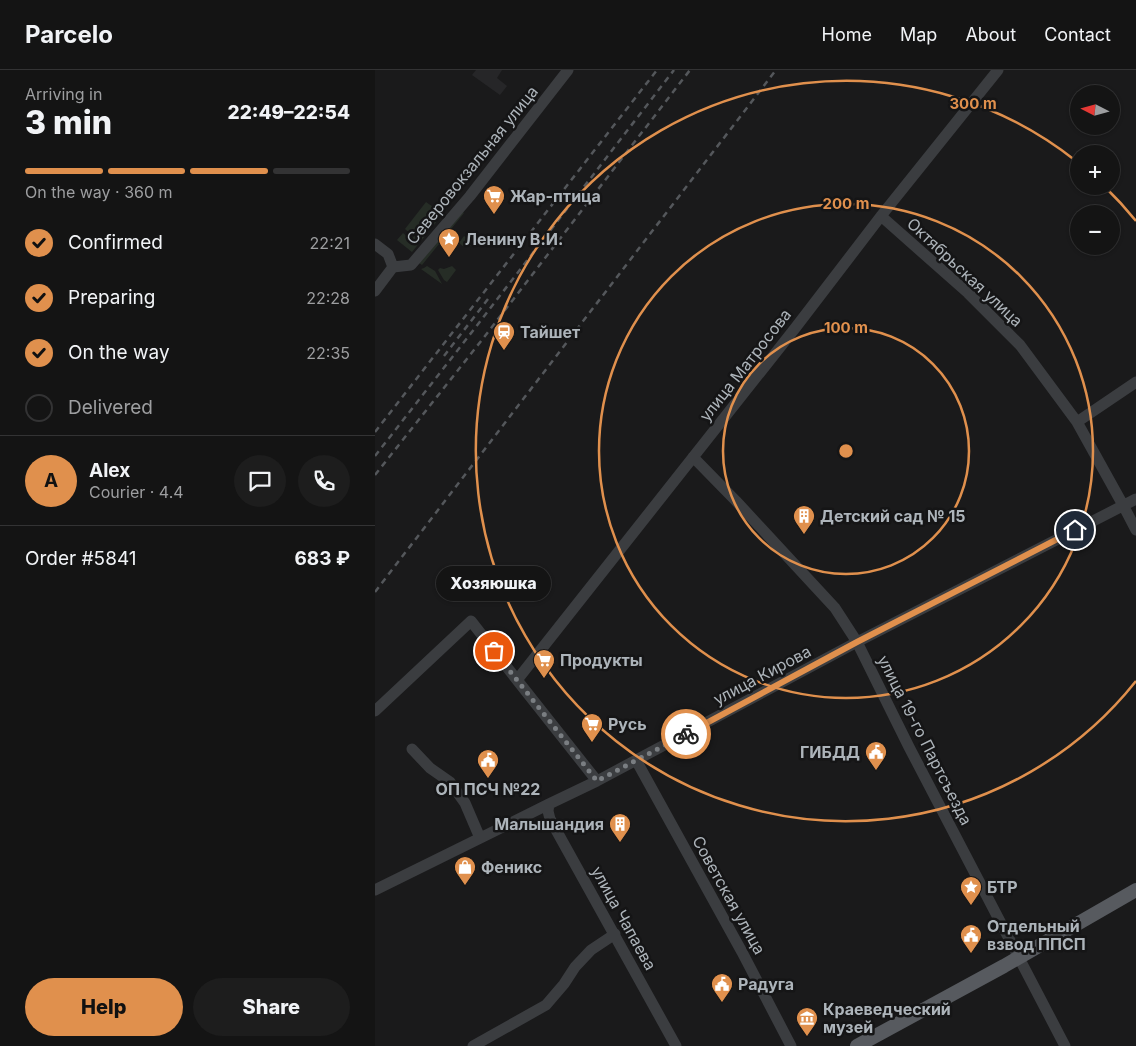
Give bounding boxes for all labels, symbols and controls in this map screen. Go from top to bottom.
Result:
text: Parcelo [25,20,113,49]
text: Home [822,24,872,45]
text: Map [900,24,937,45]
text: About [965,24,1016,45]
text: Contact [1044,24,1111,45]
street label: Северовокзальная улица [402,82,542,248]
text: Arriving in [25,84,102,104]
north arrow [1070,85,1120,135]
map controls [1070,85,1120,255]
text: 300 m [949,94,997,113]
text: 22:49–22:54 [228,101,350,124]
text: 3 min [25,103,112,142]
button: + [1070,145,1120,195]
text: On the way · 360 m [25,182,173,202]
supermarket icon: Жар-птица [482,184,506,215]
place label: Жар-птица [510,186,601,206]
text: 200 m [823,194,869,213]
button: − [1070,205,1120,255]
street label: Октябрьская улица [903,213,1027,331]
place icon: Ленину В.И. [437,227,461,258]
icon: check [25,229,53,257]
place label: Ленину В.И. [465,229,563,249]
text: Confirmed [68,231,163,254]
text: 22:21 [310,233,350,253]
icon: check [25,284,53,312]
text: Preparing [68,286,155,309]
text: 22:28 [306,288,350,308]
street label: улица Матросова [695,305,795,425]
text: 100 m [824,318,868,337]
station icon: Тайшет [492,320,516,351]
place label: Тайшет [520,322,580,342]
icon: check [25,339,53,367]
text: On the way [68,341,170,364]
text: 22:35 [306,343,350,363]
text: Delivered [68,396,153,419]
centre of rings [837,442,855,460]
button: chat [234,455,286,507]
button: phone [298,455,350,507]
text: Alex [89,459,130,482]
text: A [44,469,58,492]
text: Courier · 4.4 [89,482,184,502]
building icon: Детский сад № 15 [792,504,816,535]
place label: Детский сад № 15 [820,506,966,526]
pin [1054,509,1096,551]
icon: home [1061,516,1089,544]
text: Order #5841 [25,547,137,570]
text: 683 ₽ [294,547,350,570]
callout: Хозяюшка [437,566,551,601]
text: Хозяюшка [450,573,537,593]
pin [473,630,515,672]
icon: bag [480,637,508,665]
street label: улица Кирова [710,641,814,709]
supermarket icon: Продукты [532,648,556,679]
place label: Продукты [560,650,643,670]
street label: улица 19-го Партсъезда [873,652,977,828]
courier [661,709,711,759]
supermarket icon: Русь [580,712,604,743]
place label: Русь [608,714,647,734]
icon: bike [672,720,700,748]
public building icon: ГИБДД [864,740,888,771]
place label: ГИБДД [800,742,860,762]
public building icon: ОП ПСЧ №22 [476,748,500,779]
place label: ОП ПСЧ №22 [436,779,540,799]
building icon: Малышандия [608,812,632,843]
place label: Малышандия [494,814,604,834]
street label: Советская улица [688,832,770,958]
shop icon: Феникс [453,855,477,886]
place label: Феникс [481,857,542,877]
street label: улица Чапаева [587,862,661,974]
place icon: БТР [959,875,983,906]
place label: БТР [987,877,1018,897]
place label: Отдельный взвод ППСП [987,916,1086,954]
public building icon: Отдельный взвод ППСП [959,923,983,954]
public building icon: Радуга [710,972,734,1003]
place label: Радуга [738,974,794,994]
button: Help [25,978,183,1036]
button: Share [193,978,350,1036]
place label: Краеведческий музей [823,999,951,1037]
museum icon: Краеведческий музей [795,1006,819,1037]

